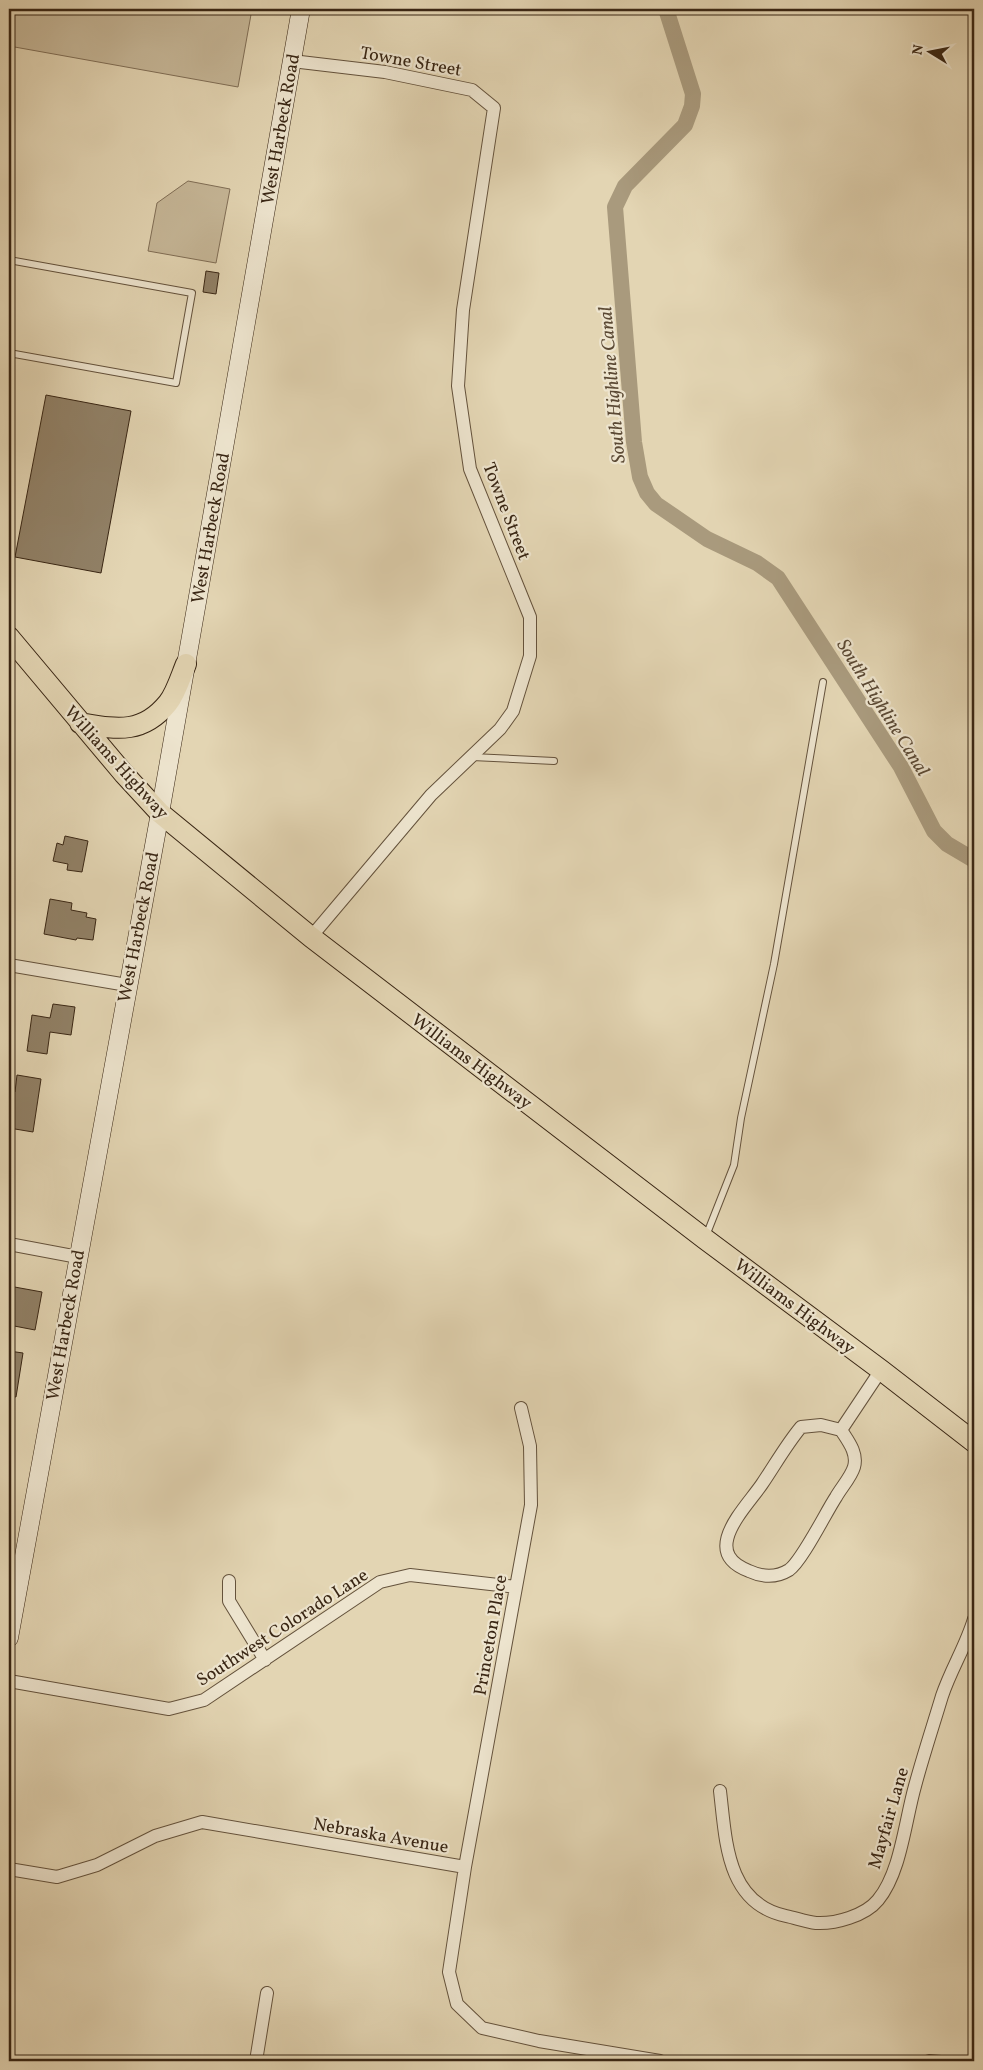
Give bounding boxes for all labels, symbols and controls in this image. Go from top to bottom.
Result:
north arrow [906,28,956,78]
street label: Towne Street [358,41,463,84]
text: N [908,43,929,57]
street label: West Harbeck Road [256,52,307,207]
water label: South Highline Canal [593,305,633,464]
street label: West Harbeck Road [186,451,237,606]
street label: Towne Street [476,459,536,564]
water label: South Highline Canal [830,634,935,782]
street label: Williams Highway [58,701,174,826]
street label: West Harbeck Road [113,850,166,1005]
street label: Williams Highway [405,1008,537,1116]
street label: West Harbeck Road [41,1248,92,1403]
street label: Williams Highway [728,1253,860,1361]
street label: Southwest Colorado Lane [192,1563,374,1693]
street label: Princeton Place [469,1573,514,1698]
street label: Mayfair Lane [863,1765,916,1872]
street label: Nebraska Avenue [311,1812,450,1861]

